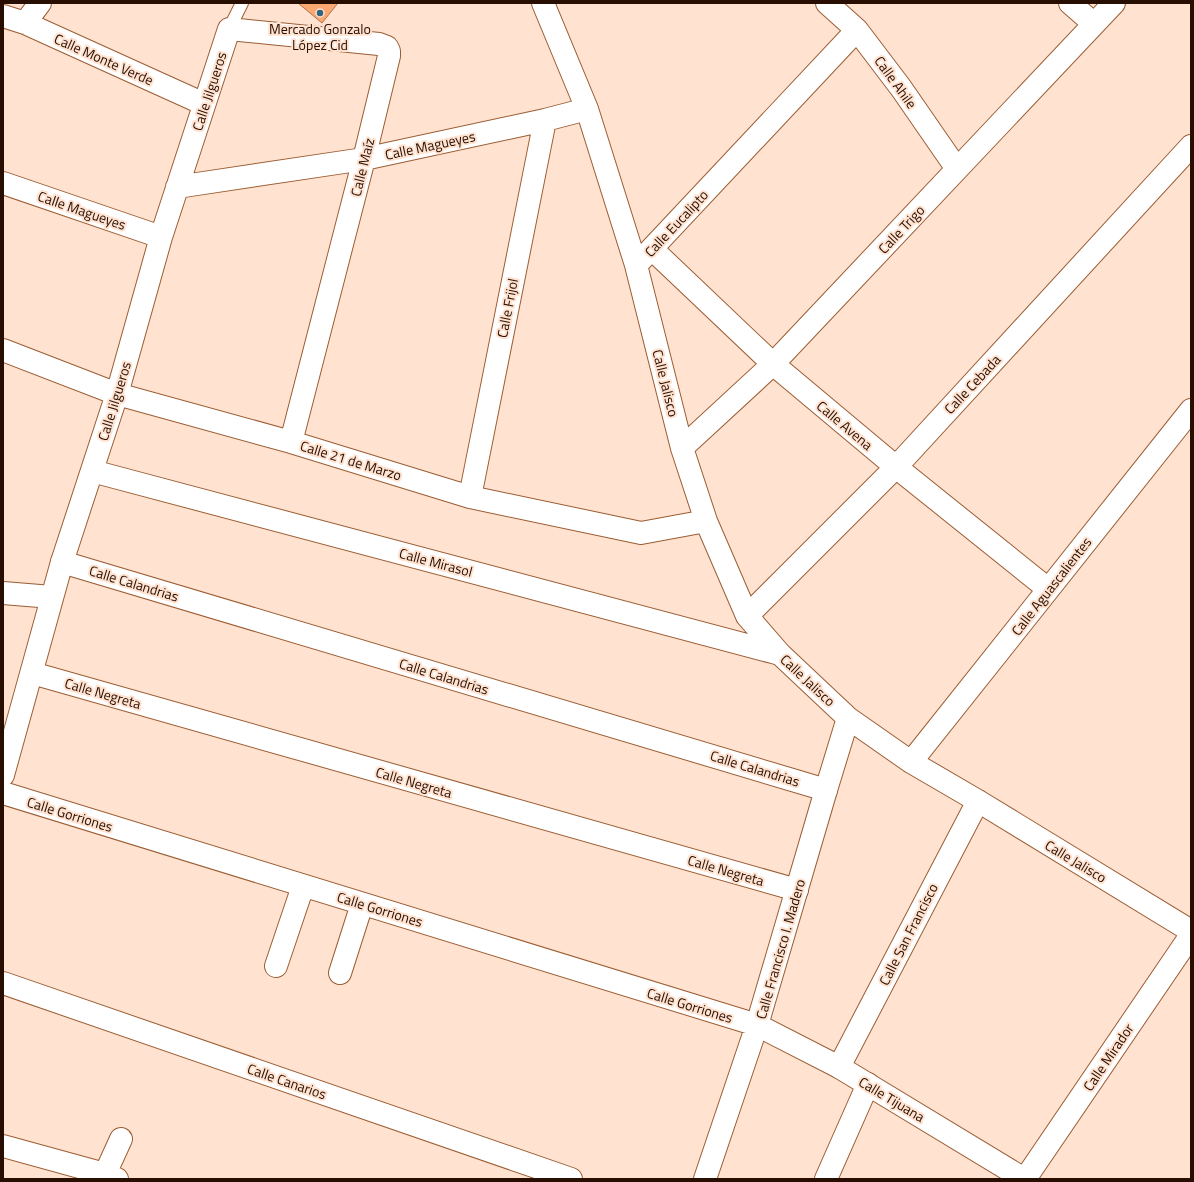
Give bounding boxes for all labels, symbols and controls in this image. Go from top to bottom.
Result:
marker: Mercado Gonzalo López Cid [315,8,325,18]
place label: Mercado Gonzalo López Cid [269,18,371,55]
street label: Calle Monte Verde [51,28,157,90]
street label: Calle Jilgueros [186,49,232,133]
street label: Calle Ahile [870,51,922,113]
street label: Calle Magueyes [383,125,477,165]
street label: Calle Maíz [345,136,379,198]
street label: Calle Magueyes [35,185,129,235]
street label: Calle Eucalipto [639,185,713,261]
street label: Calle Trigo [873,200,929,258]
street label: Calle Frijol [491,277,523,339]
street label: Calle Jalisco [648,347,684,419]
street label: Calle Cebada [939,350,1005,418]
street label: Calle Jilgueros [92,359,136,443]
street label: Calle Avena [812,395,878,455]
street label: Calle 21 de Marzo [298,435,404,485]
street label: Calle Aguascalientes [1006,532,1096,640]
street label: Calle Mirasol [397,542,475,582]
street label: Calle Calandrias [87,559,181,607]
street label: Calle Jalisco [776,649,840,711]
street label: Calle Calandrias [397,652,491,700]
street label: Calle Negreta [62,672,144,714]
street label: Calle Calandrias [708,744,802,792]
street label: Calle Negreta [373,761,455,803]
street label: Calle Gorriones [25,791,115,837]
street label: Calle Jalisco [1041,834,1111,888]
street label: Calle Negreta [685,849,767,891]
street label: Calle Francisco I. Madero [750,877,810,1021]
street label: Calle San Francisco [873,879,943,989]
street label: Calle Gorriones [335,886,425,932]
street label: Calle Gorriones [645,982,735,1028]
street label: Calle Mirador [1078,1019,1138,1095]
street label: Calle Canarios [245,1058,329,1104]
street label: Calle Tijuana [855,1071,929,1127]

